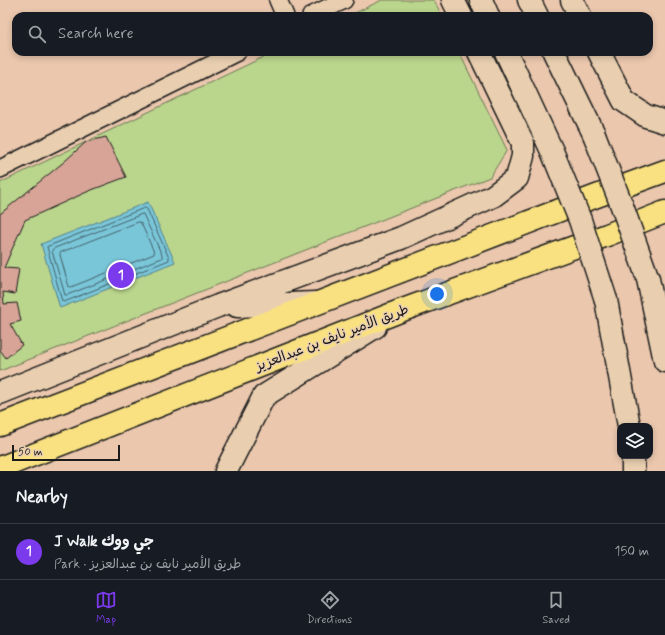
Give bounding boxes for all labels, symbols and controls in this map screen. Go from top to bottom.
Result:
search box [12,12,653,56]
icon: search [26,23,48,45]
text: Search here [58,24,134,44]
pin: 1 [108,260,134,290]
your location [427,284,447,304]
street label: طريق الأمير نايف بن عبدالعزيز [251,299,411,376]
map controls [617,423,653,459]
button: layers [617,423,653,459]
scale bar [12,443,120,462]
text: 50 m [18,445,43,459]
text: Nearby [16,486,68,508]
text: J Walk جي ووك [54,532,154,552]
text: 1 [26,543,32,560]
text: 150 m [615,543,649,560]
text: Park · طريق الأمير نايف بن عبدالعزيز [54,556,241,573]
tab: Map [95,589,117,627]
tab: Directions [307,589,352,627]
tab: Saved [542,589,570,627]

